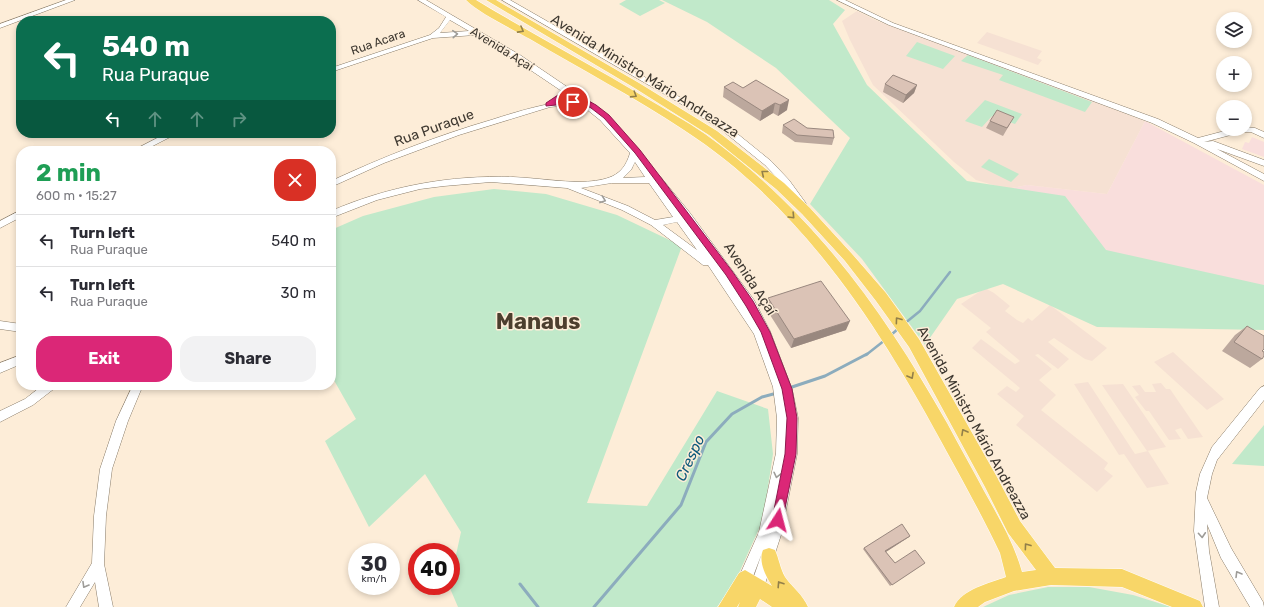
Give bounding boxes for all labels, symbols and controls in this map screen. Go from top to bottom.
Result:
street label: Avenida Ministro Mário Andreazza [548,11,742,141]
map controls [1216,12,1252,136]
button: layers [1216,12,1252,48]
street label: Avenida Açaí [468,24,537,74]
one-way arrow [517,25,524,32]
street label: Rua Acara [349,26,407,58]
one-way arrow [452,29,458,38]
text: 540 m [102,30,190,63]
icon: left [36,32,88,84]
button: + [1216,56,1252,92]
text: Rua Puraque [102,64,210,86]
pin [556,85,590,119]
one-way arrow [630,90,637,97]
icon: arrive [562,91,584,113]
button: − [1216,100,1252,136]
street label: Rua Puraque [392,106,476,150]
icon: left [102,108,124,130]
icon: ahead [144,108,166,130]
icon: ahead [186,108,208,130]
icon: right [228,108,250,130]
text: 2 min [36,159,101,187]
button: close [274,159,316,201]
one-way arrow [761,170,769,177]
text: 600 m · 15:27 [36,188,117,203]
one-way arrow [600,195,607,204]
one-way arrow [787,211,795,219]
text: Turn left [70,224,135,242]
icon: left [36,230,58,252]
text: 540 m [271,232,316,250]
street label: Avenida Açaí [720,239,780,319]
text: Rua Puraque [70,242,148,257]
text: Turn left [70,276,135,294]
icon: left [36,282,58,304]
text: 30 m [280,284,316,302]
text: Rua Puraque [70,294,148,309]
district label: Manaus [496,308,580,335]
one-way arrow [896,318,903,325]
street label: Avenida Ministro Mário Andreazza [914,323,1034,523]
button: Exit [36,336,172,382]
button: Share [180,336,316,382]
one-way arrow [907,372,914,379]
one-way arrow [962,429,969,436]
water label: Crespo [671,432,709,484]
one-way arrow [773,472,781,478]
position arrow [757,499,799,541]
one-way arrow [1197,532,1206,538]
speed limit sign: 40 [408,543,460,595]
one-way arrow [1025,543,1032,550]
text: 30 [361,552,387,576]
one-way arrow [1235,571,1242,578]
text: km/h [362,573,386,585]
one-way arrow [83,581,90,588]
one-way arrow [777,581,785,588]

